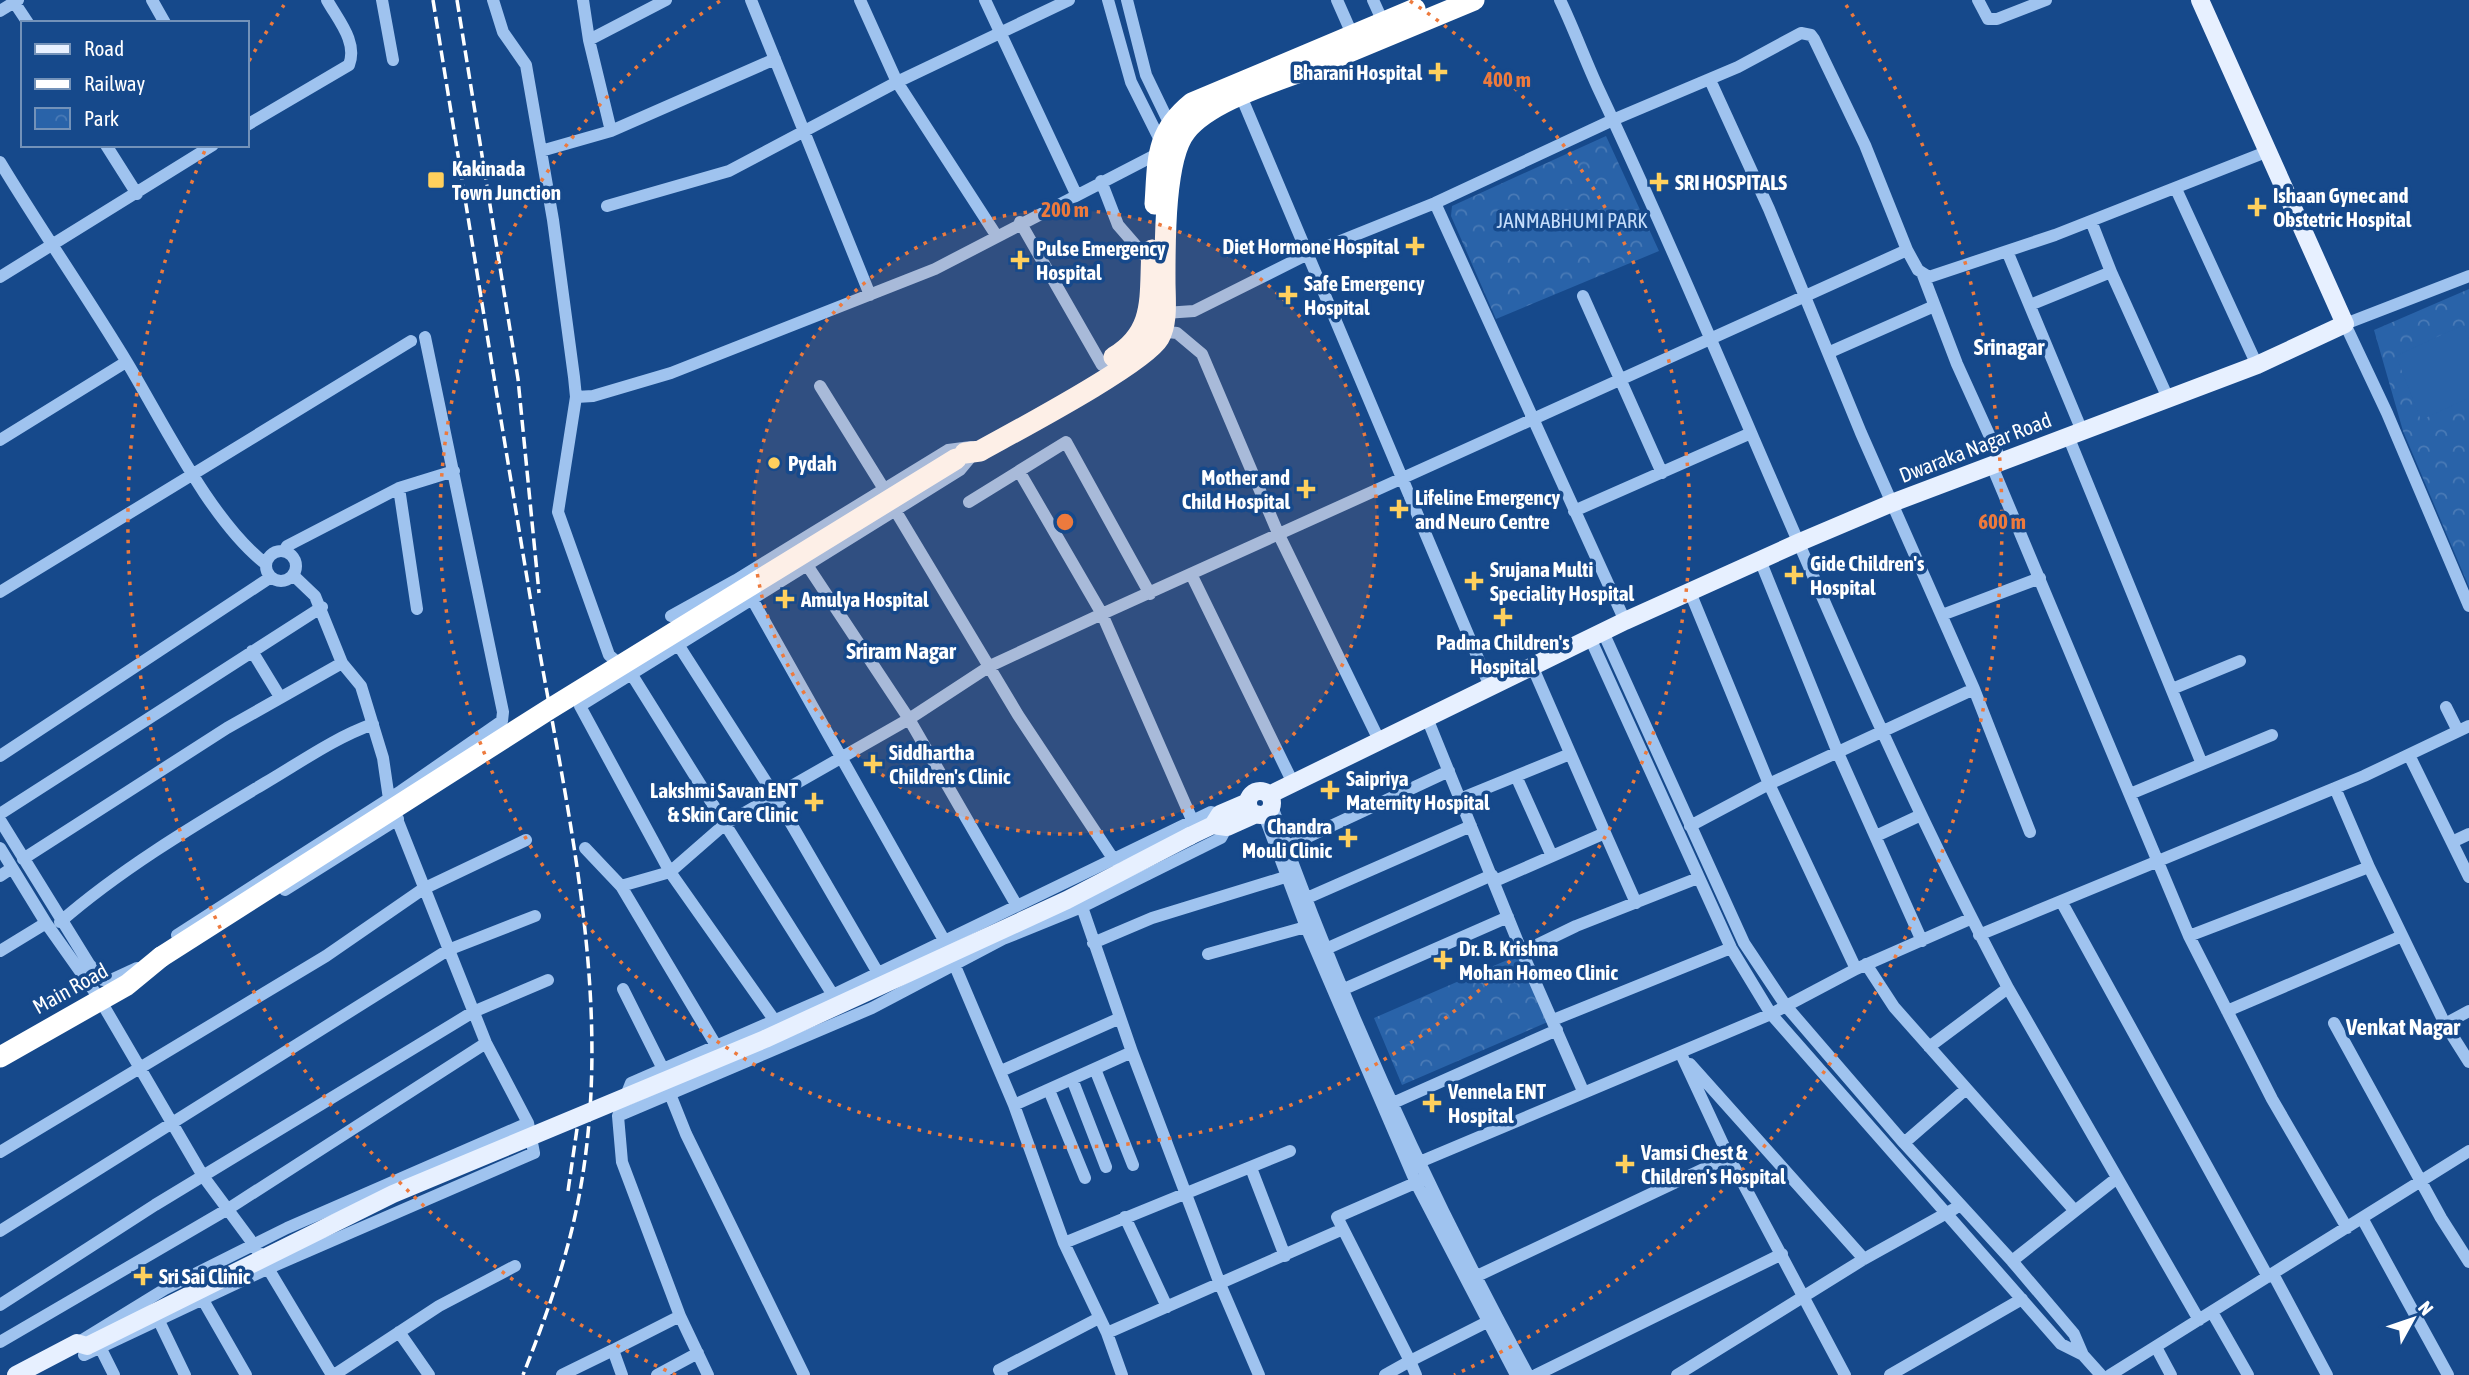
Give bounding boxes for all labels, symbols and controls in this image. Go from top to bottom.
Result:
legend [21,21,248,147]
text: Road [84,36,124,60]
place label: Bharani Hospital [1293,60,1422,84]
marker: Bharani Hospital [1428,62,1448,82]
text: 400 m [1482,67,1531,91]
text: Railway [84,71,146,95]
text: Park [84,106,119,130]
place label: Kakinada Town Junction [452,156,561,204]
marker: Kakinada Town Junction [426,170,446,190]
place label: SRI HOSPITALS [1675,170,1787,194]
marker: SRI HOSPITALS [1649,172,1669,192]
place label: Ishaan Gynec and Obstetric Hospital [2273,183,2412,231]
text: 200 m [1041,197,1089,221]
marker: Ishaan Gynec and Obstetric Hospital [2247,197,2267,217]
park label: JANMABHUMI PARK [1496,208,1648,232]
place label: Diet Hormone Hospital [1222,234,1399,258]
place label: Pulse Emergency Hospital [1036,236,1166,284]
marker: Diet Hormone Hospital [1405,236,1425,256]
marker: Pulse Emergency Hospital [1010,250,1030,270]
place label: Safe Emergency Hospital [1304,271,1425,319]
marker: Safe Emergency Hospital [1278,285,1298,305]
district label: Srinagar [1974,334,2045,360]
street label: Dwaraka Nagar Road [1896,407,2054,487]
place label: Pydah [788,451,837,475]
marker: Pydah [766,455,782,471]
place label: Mother and Child Hospital [1182,465,1290,513]
marker: Mother and Child Hospital [1296,479,1316,499]
place label: Lifeline Emergency and Neuro Centre [1415,485,1561,533]
marker: Lifeline Emergency and Neuro Centre [1389,499,1409,519]
text: 600 m [1978,509,2026,533]
centre of rings [1053,510,1077,534]
place label: Gide Children's Hospital [1810,551,1925,599]
place label: Srujana Multi Speciality Hospital [1490,557,1635,605]
marker: Gide Children's Hospital [1784,565,1804,585]
marker: Srujana Multi Speciality Hospital [1464,571,1484,591]
place label: Amulya Hospital [800,587,929,611]
marker: Amulya Hospital [775,589,795,609]
marker: Padma Children's Hospital [1493,607,1513,627]
place label: Padma Children's Hospital [1436,630,1570,678]
district label: Sriram Nagar [846,638,957,664]
place label: Siddhartha Children's Clinic [889,740,1011,788]
marker: Siddhartha Children's Clinic [863,754,883,774]
place label: Saipriya Maternity Hospital [1346,766,1490,814]
place label: Lakshmi Savan ENT & Skin Care Clinic [650,778,799,826]
marker: Saipriya Maternity Hospital [1320,780,1340,800]
marker: Lakshmi Savan ENT & Skin Care Clinic [804,792,824,812]
place label: Chandra Mouli Clinic [1242,814,1332,862]
marker: Chandra Mouli Clinic [1338,828,1358,848]
place label: Dr. B. Krishna Mohan Homeo Clinic [1459,936,1618,984]
marker: Dr. B. Krishna Mohan Homeo Clinic [1433,950,1453,970]
street label: Main Road [28,958,112,1018]
district label: Venkat Nagar [2345,1014,2461,1040]
place label: Vennela ENT Hospital [1447,1079,1547,1127]
marker: Vennela ENT Hospital [1422,1093,1442,1113]
place label: Vamsi Chest & Children's Hospital [1640,1140,1786,1188]
marker: Vamsi Chest & Children's Hospital [1615,1154,1635,1174]
place label: Sri Sai Clinic [159,1264,251,1288]
marker: Sri Sai Clinic [133,1266,153,1286]
north arrow [2378,1284,2448,1354]
text: N [2414,1297,2438,1319]

